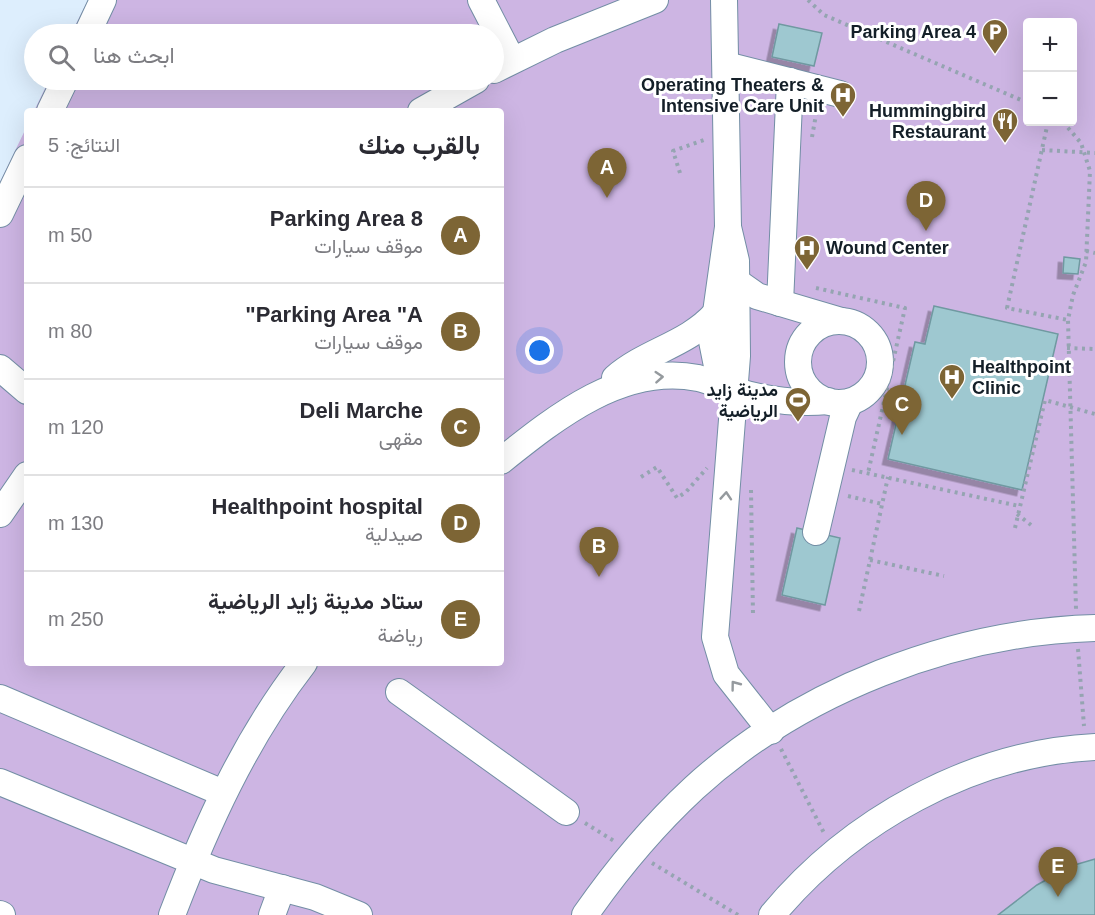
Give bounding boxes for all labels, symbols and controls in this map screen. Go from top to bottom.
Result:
parking icon: Parking Area 4 [980,17,1010,55]
map controls [1023,18,1077,126]
button: + [1023,18,1077,72]
place label: Parking Area 4 [851,22,976,42]
search box [24,24,504,90]
icon: search [45,41,78,74]
text: ابحث هنا [93,43,175,68]
button: − [1023,72,1077,126]
place label: Operating Theaters & Intensive Care Unit [641,75,824,116]
hospital icon: Operating Theaters & Intensive Care Unit [828,80,858,118]
place label: Hummingbird Restaurant [869,101,986,142]
restaurant icon: Hummingbird Restaurant [990,106,1020,144]
text: بالقرب منك [359,130,480,160]
text: النتائج: 5 [48,134,120,156]
pin: A [588,148,626,198]
pin: D [906,182,946,231]
text: Parking Area 8 [270,206,423,231]
text: 50 m [48,224,92,246]
text: A [453,224,468,246]
hospital icon: Wound Center [792,233,822,271]
text: موقف سيارات [314,235,423,257]
place label: Wound Center [826,238,949,258]
text: Parking Area "A" [245,302,423,327]
text: 80 m [48,320,92,342]
text: B [453,320,468,342]
text: موقف سيارات [314,331,423,353]
your location [525,336,554,365]
place label: Healthpoint Clinic [972,357,1071,398]
hospital icon: Healthpoint Clinic [937,362,967,400]
one-way arrow [655,370,664,383]
place label: مدينة زايد الرياضية [707,380,778,422]
sports icon: مدينة زايد الرياضية [783,385,813,423]
pin: C [882,386,922,435]
text: Deli Marche [300,398,423,423]
text: 120 m [48,416,104,438]
text: C [453,416,468,438]
text: مقهى [379,427,423,449]
one-way arrow [719,491,732,500]
text: Healthpoint hospital [212,494,423,519]
text: 130 m [48,512,104,534]
text: D [453,512,468,534]
text: صيدلية [365,523,423,545]
pin: B [580,528,618,577]
text: ستاد مدينة زايد الرياضية [208,589,423,614]
text: 250 m [48,608,104,630]
text: E [454,608,467,630]
text: رياضة [378,624,423,646]
one-way arrow [731,681,742,692]
pin: E [1038,848,1078,897]

